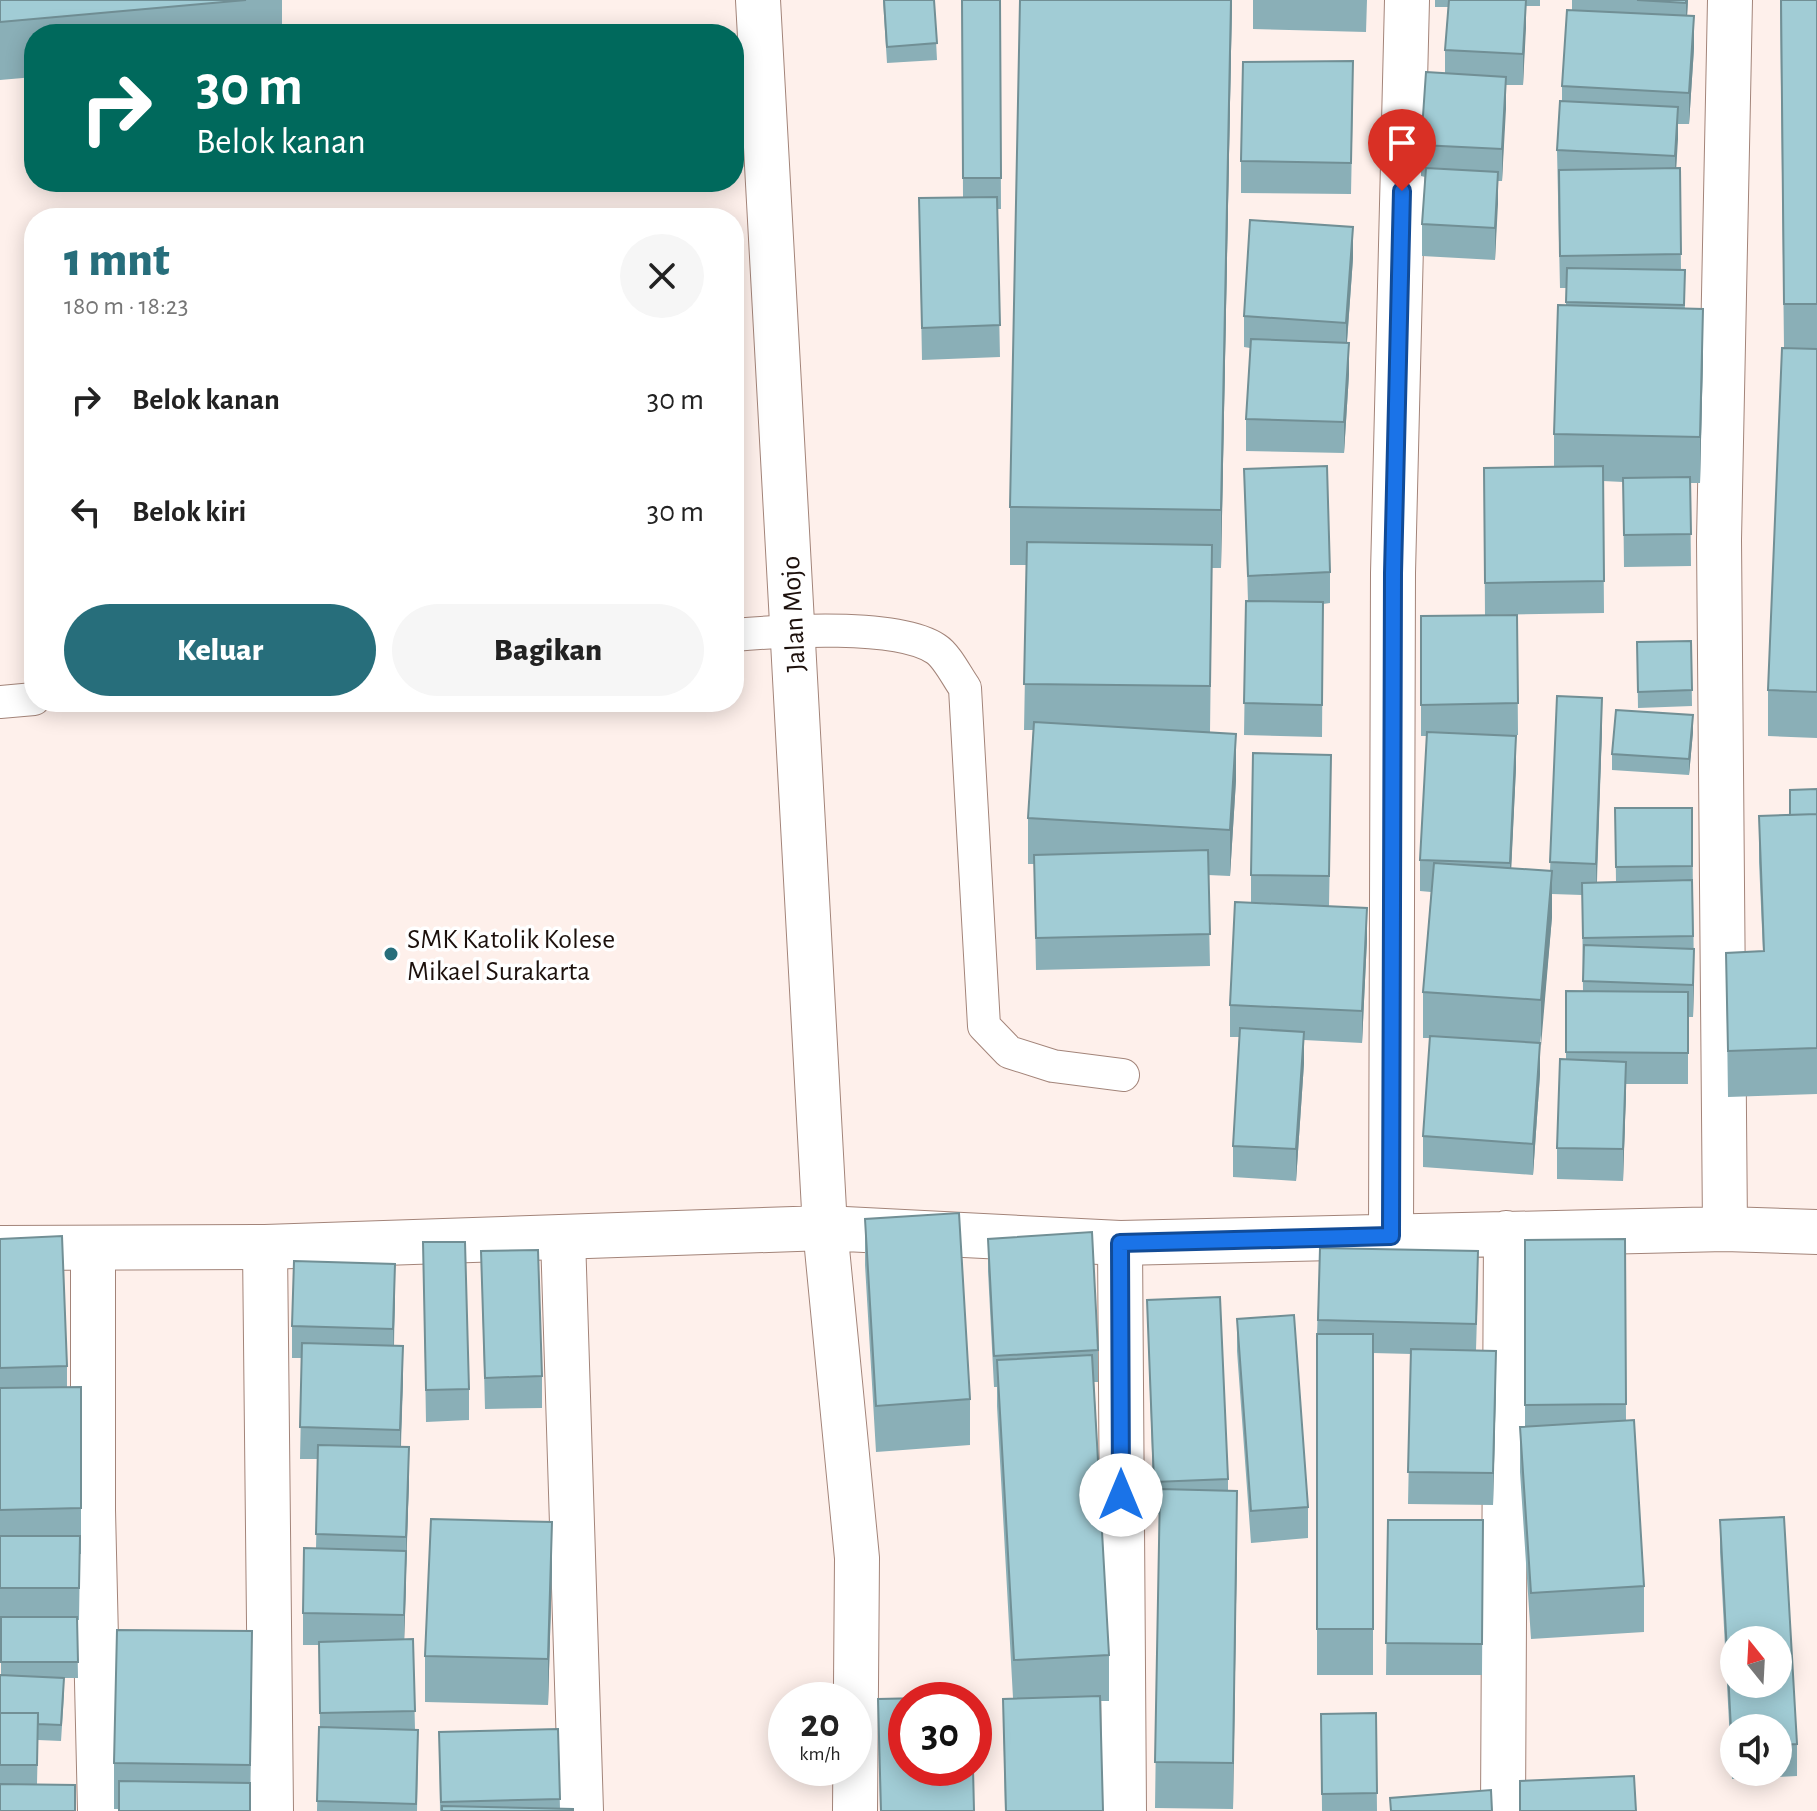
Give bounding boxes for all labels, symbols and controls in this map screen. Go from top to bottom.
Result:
icon: right [64,56,168,160]
text: 30 m [196,59,303,115]
pin [1368,109,1436,191]
icon: arrive [1380,121,1424,165]
text: Belok kanan [196,124,366,160]
button: close [620,234,704,318]
text: 1 mnt [64,237,170,285]
text: 180 m · 18:23 [64,293,188,319]
icon: right [64,378,108,422]
text: Belok kanan [132,385,280,415]
text: 30 m [647,385,704,415]
icon: left [64,490,108,534]
text: Belok kiri [132,497,246,527]
text: 30 m [647,497,704,527]
street label: Jalan Mojo [777,555,811,673]
button: Keluar [64,604,376,696]
button: Bagikan [392,604,704,696]
place label: SMK Katolik Kolese Mikael Surakarta [407,926,615,986]
marker: SMK Katolik Kolese Mikael Surakarta [382,945,400,963]
position arrow [1079,1453,1163,1537]
north arrow [1720,1626,1792,1698]
map controls [1720,1626,1792,1786]
speed limit sign: 30 [888,1682,992,1786]
text: 20 [800,1704,840,1744]
button: sound [1720,1714,1792,1786]
text: km/h [799,1744,841,1764]

